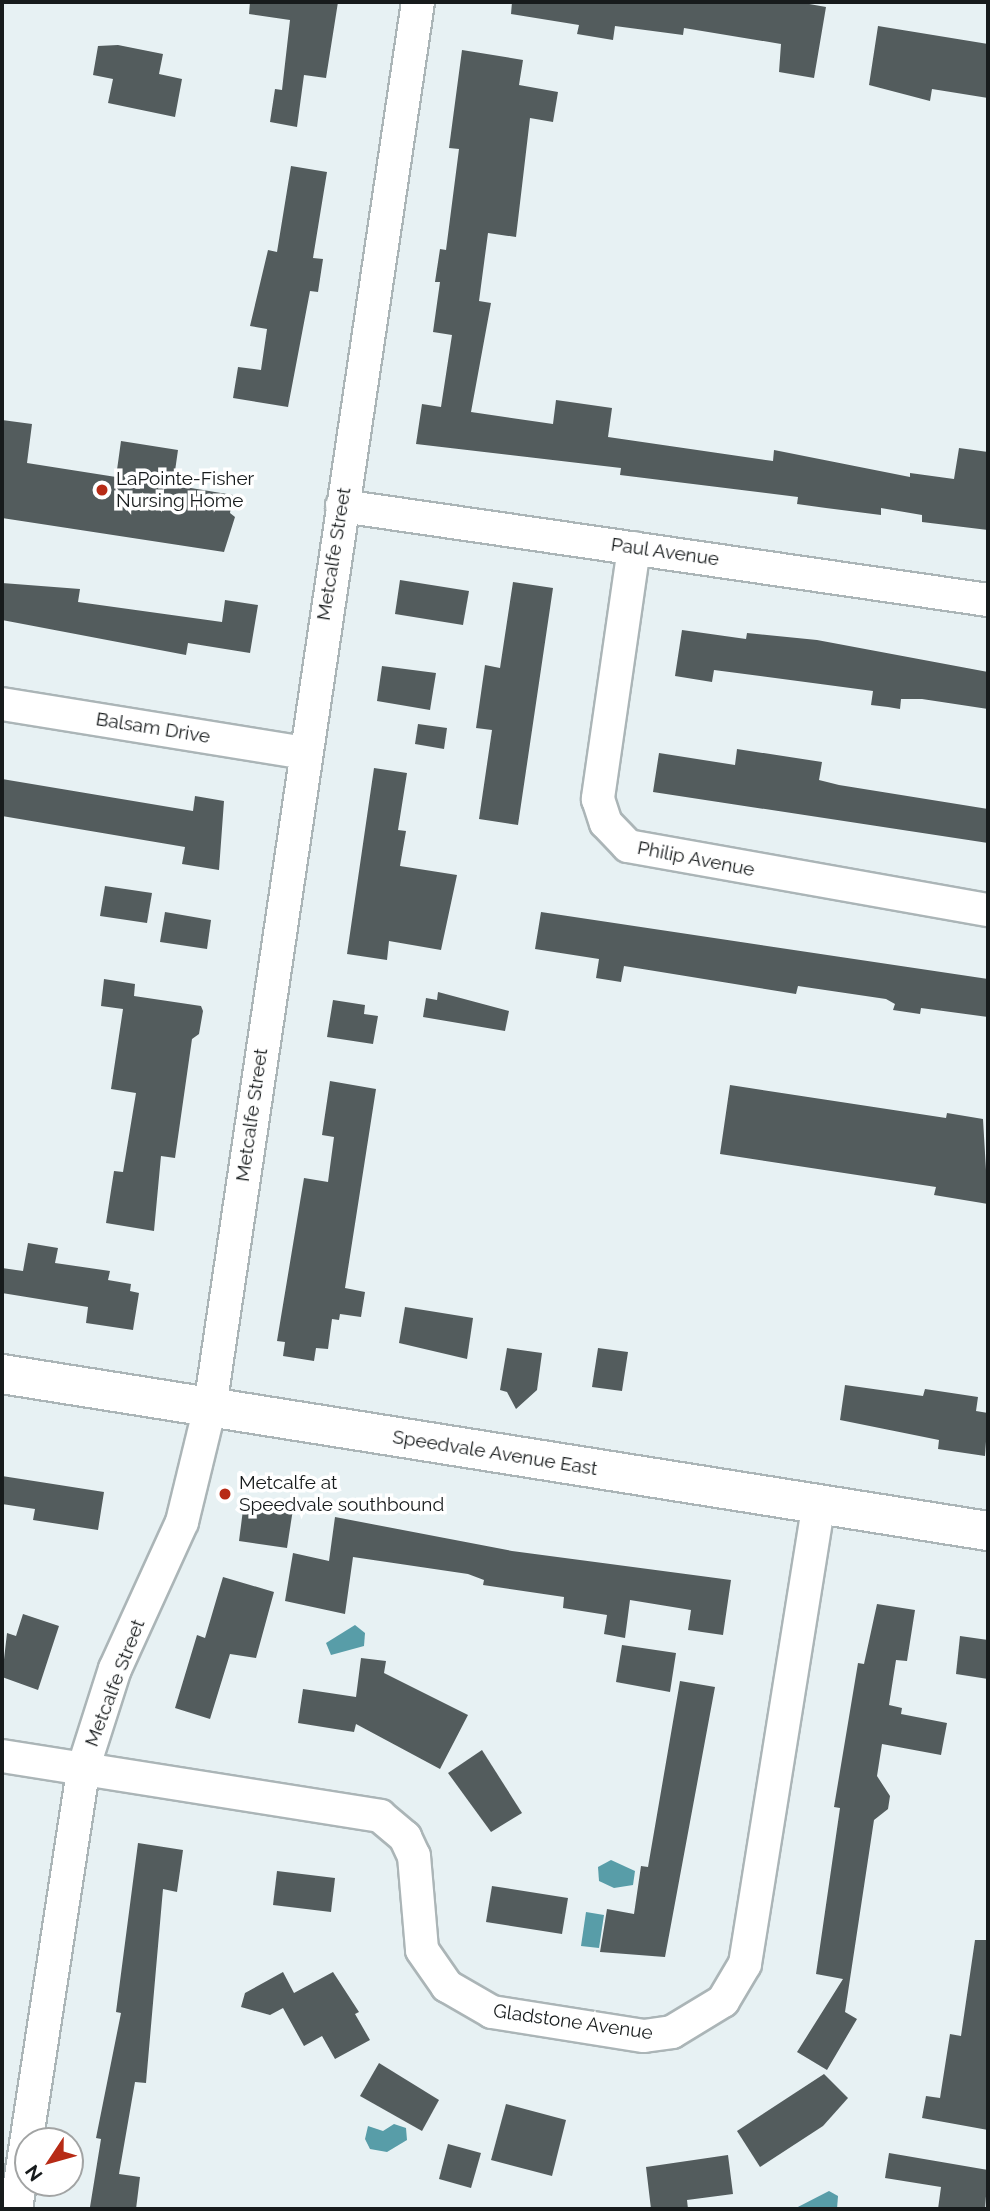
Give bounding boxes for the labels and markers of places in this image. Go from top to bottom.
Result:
place label: LaPointe-Fisher Nursing Home [116,468,254,512]
marker: LaPointe-Fisher Nursing Home [94,482,110,498]
place label: Metcalfe at Speedvale southbound [239,1472,444,1516]
marker: Metcalfe at Speedvale southbound [217,1486,233,1502]

